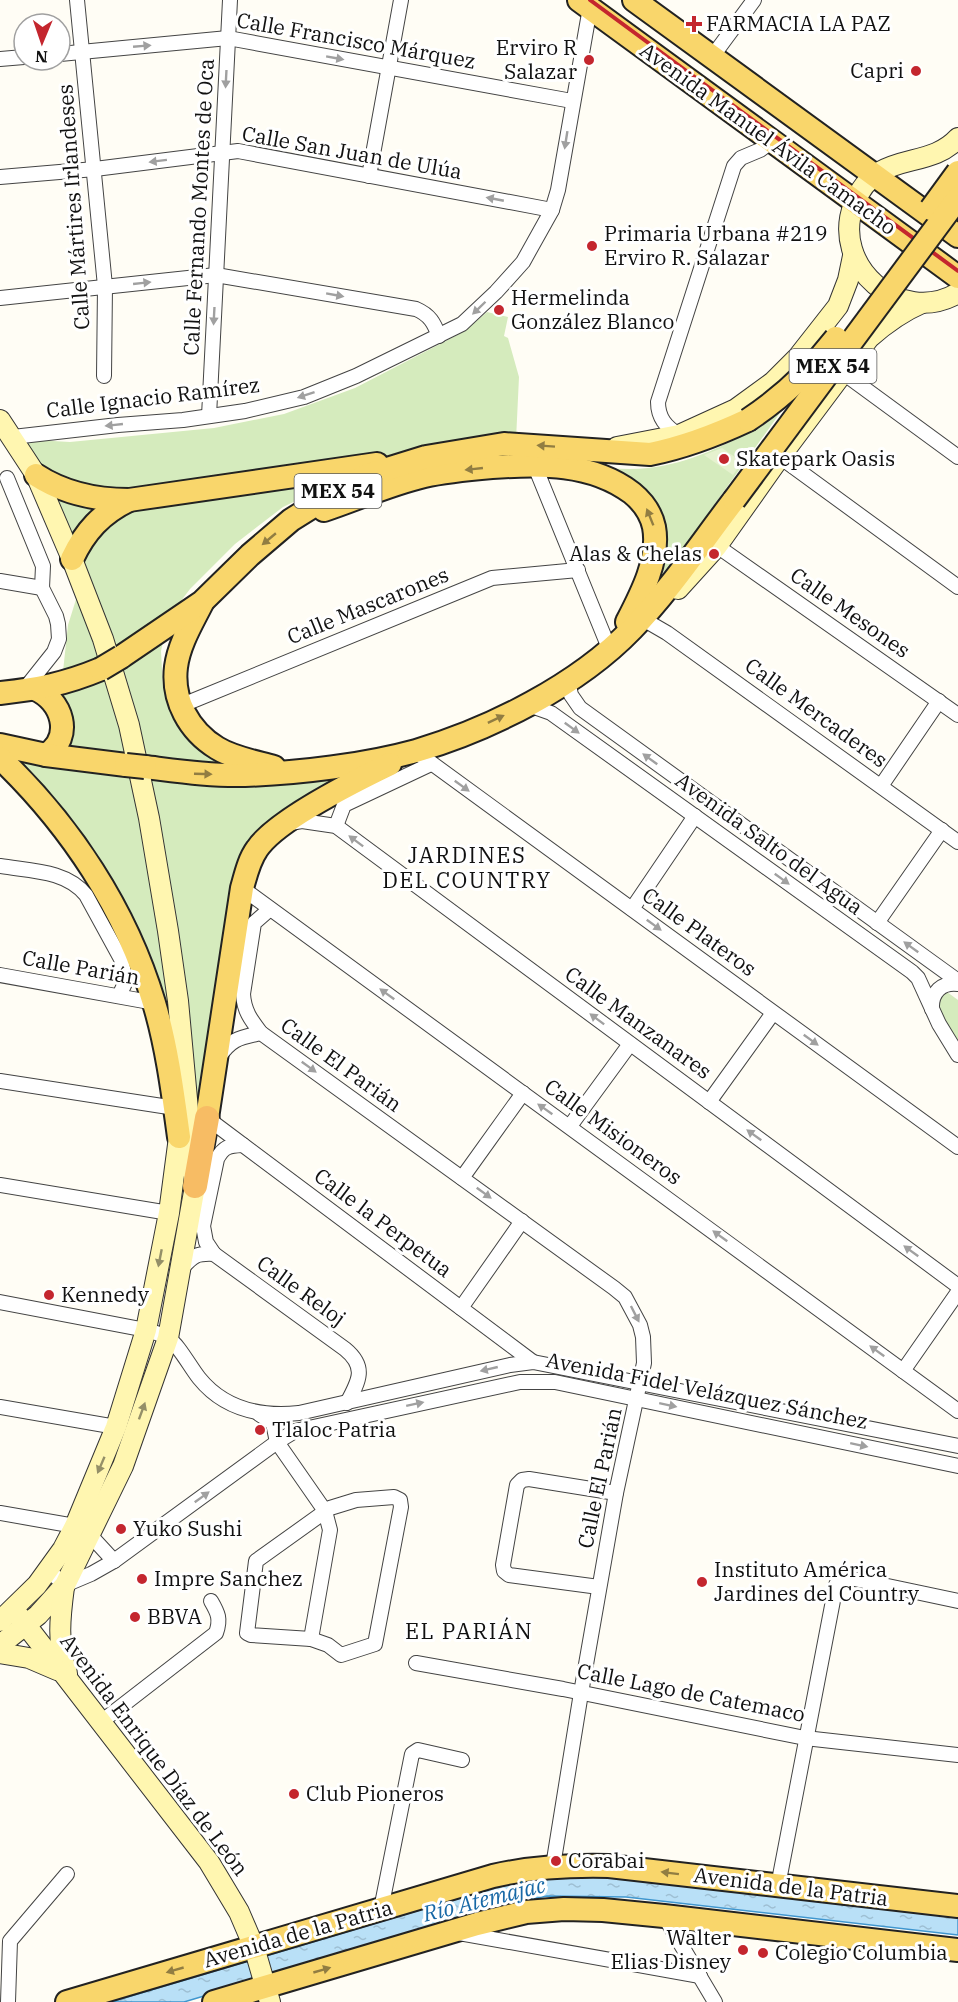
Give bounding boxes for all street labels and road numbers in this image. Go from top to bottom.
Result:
street label: Calle Francisco Márquez [235,5,478,75]
street label: Avenida Manuel Ávila Camacho [635,36,902,241]
street label: Calle Fernando Montes de Oca [176,58,220,356]
street label: Calle Mártires Irlandeses [50,83,96,331]
street label: Calle San Juan de Ulúa [240,119,464,185]
road number: MEX 54 [790,349,876,383]
street label: Calle Ignacio Ramírez [45,370,261,424]
road number: MEX 54 [294,474,382,508]
street label: Calle Mascarones [283,560,453,650]
street label: Calle Mesones [785,561,916,664]
street label: Calle Mercaderes [740,651,893,773]
street label: Avenida Salto del Agua [670,766,869,921]
street label: Calle Plateros [637,880,762,982]
street label: Calle Parián [20,943,142,991]
street label: Calle Manzanares [560,960,717,1085]
street label: Calle El Parián [275,1011,408,1118]
street label: Calle Misioneros [539,1072,688,1191]
street label: Calle la Perpetua [309,1161,458,1283]
street label: Calle Reloj [252,1249,352,1332]
street label: Avenida Fidel Velázquez Sánchez [544,1345,870,1435]
street label: Calle El Parián [570,1405,628,1551]
street label: Avenida Enrique Díaz de León [55,1628,255,1881]
street label: Calle Lago de Catemaco [575,1656,808,1728]
street label: Avenida de la Patria [692,1860,890,1912]
street label: Avenida de la Patria [200,1893,396,1973]

